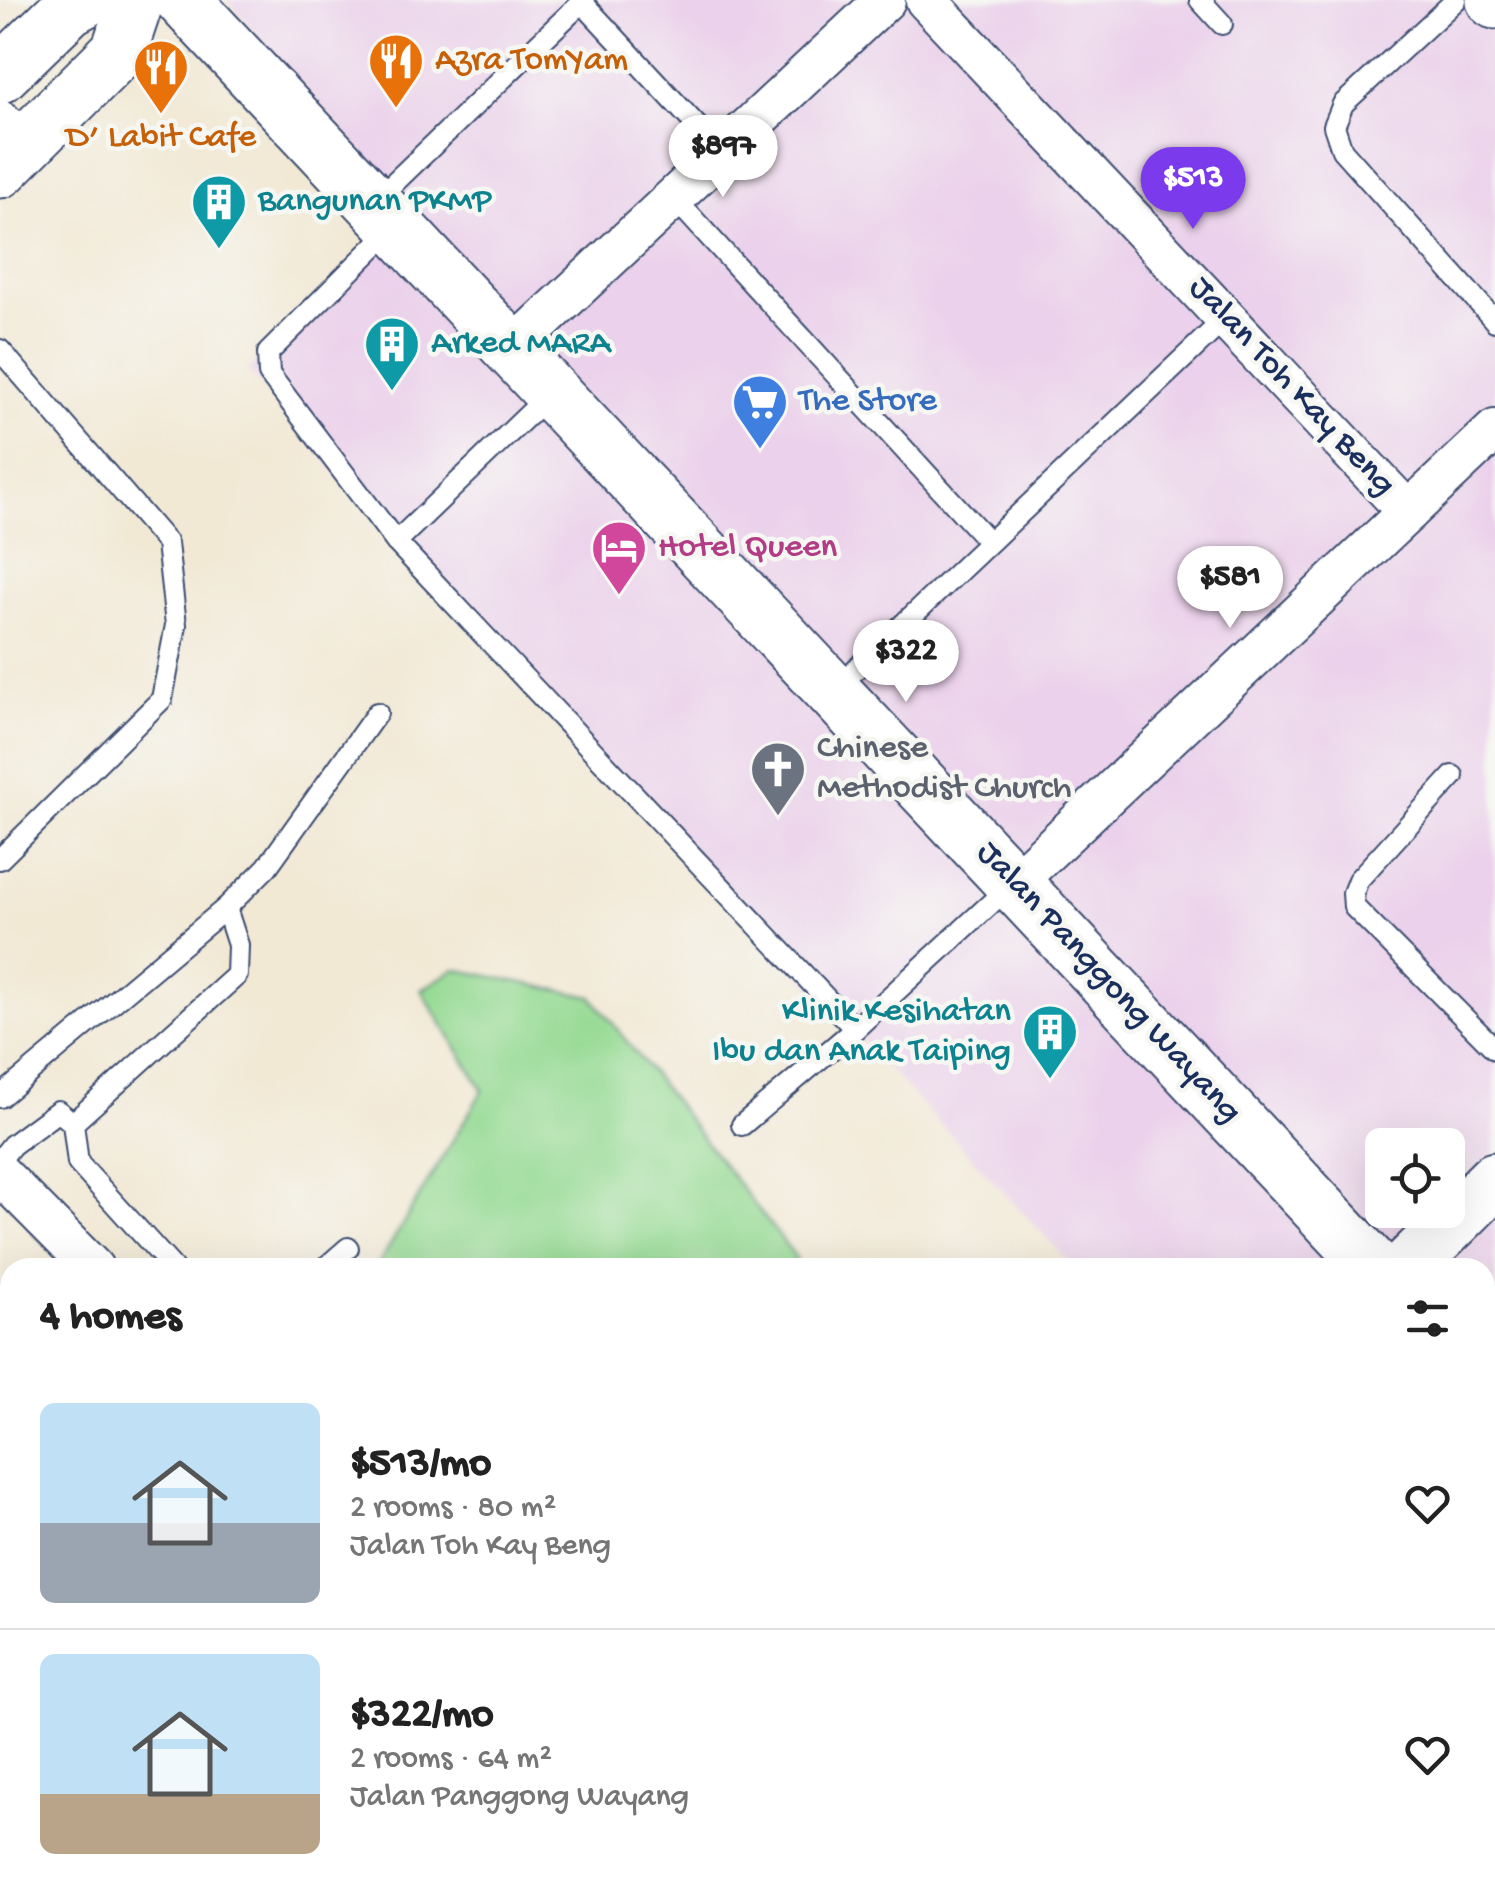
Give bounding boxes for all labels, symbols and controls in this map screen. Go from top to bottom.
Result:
restaurant icon: Azra TomYam [366,31,426,110]
restaurant icon: D’ Labit Cafe [131,37,191,116]
place label: Azra TomYam [435,41,628,82]
pin: $897 [664,115,782,200]
place label: D’ Labit Cafe [64,118,257,159]
text: $897 [691,128,755,166]
pin: $513 [1134,147,1252,232]
text: $513 [1163,160,1223,198]
building icon: Bangunan PKMP [189,172,249,251]
place label: Bangunan PKMP [257,182,492,223]
street label: Jalan Toh Kay Beng [1179,269,1403,505]
building icon: Arked MARA [362,314,422,393]
place label: Arked MARA [431,324,613,365]
supermarket icon: The Store [730,372,790,451]
place label: The Store [797,382,938,423]
hotel icon: Hotel Queen [589,518,649,597]
place label: Hotel Queen [658,528,838,569]
pin: $581 [1171,546,1289,631]
text: $581 [1199,559,1261,597]
pin: $322 [847,620,965,705]
text: $322 [875,633,937,671]
place label: Chinese Methodist Church [817,729,1071,810]
church icon: Chinese Methodist Church [748,739,808,818]
street label: Jalan Panggong Wayang [967,834,1249,1132]
place label: Klinik Kesihatan Ibu dan Anak Taiping [712,992,1011,1073]
building icon: Klinik Kesihatan Ibu dan Anak Taiping [1020,1002,1080,1081]
map controls [1365,1128,1465,1228]
button: locate [1365,1128,1465,1228]
icon: filters [1400,1291,1455,1346]
text: 4 homes [40,1294,181,1343]
text: $513/mo [350,1441,491,1490]
icon: home [120,1443,240,1563]
icon: heart [1400,1476,1455,1531]
text: 2 rooms · 80 m² [350,1490,556,1528]
text: Jalan Toh Kay Beng [350,1528,611,1566]
text: $322/mo [350,1692,494,1741]
icon: home [120,1694,240,1814]
icon: heart [1400,1727,1455,1782]
text: 2 rooms · 64 m² [350,1741,552,1779]
text: Jalan Panggong Wayang [350,1779,689,1817]

